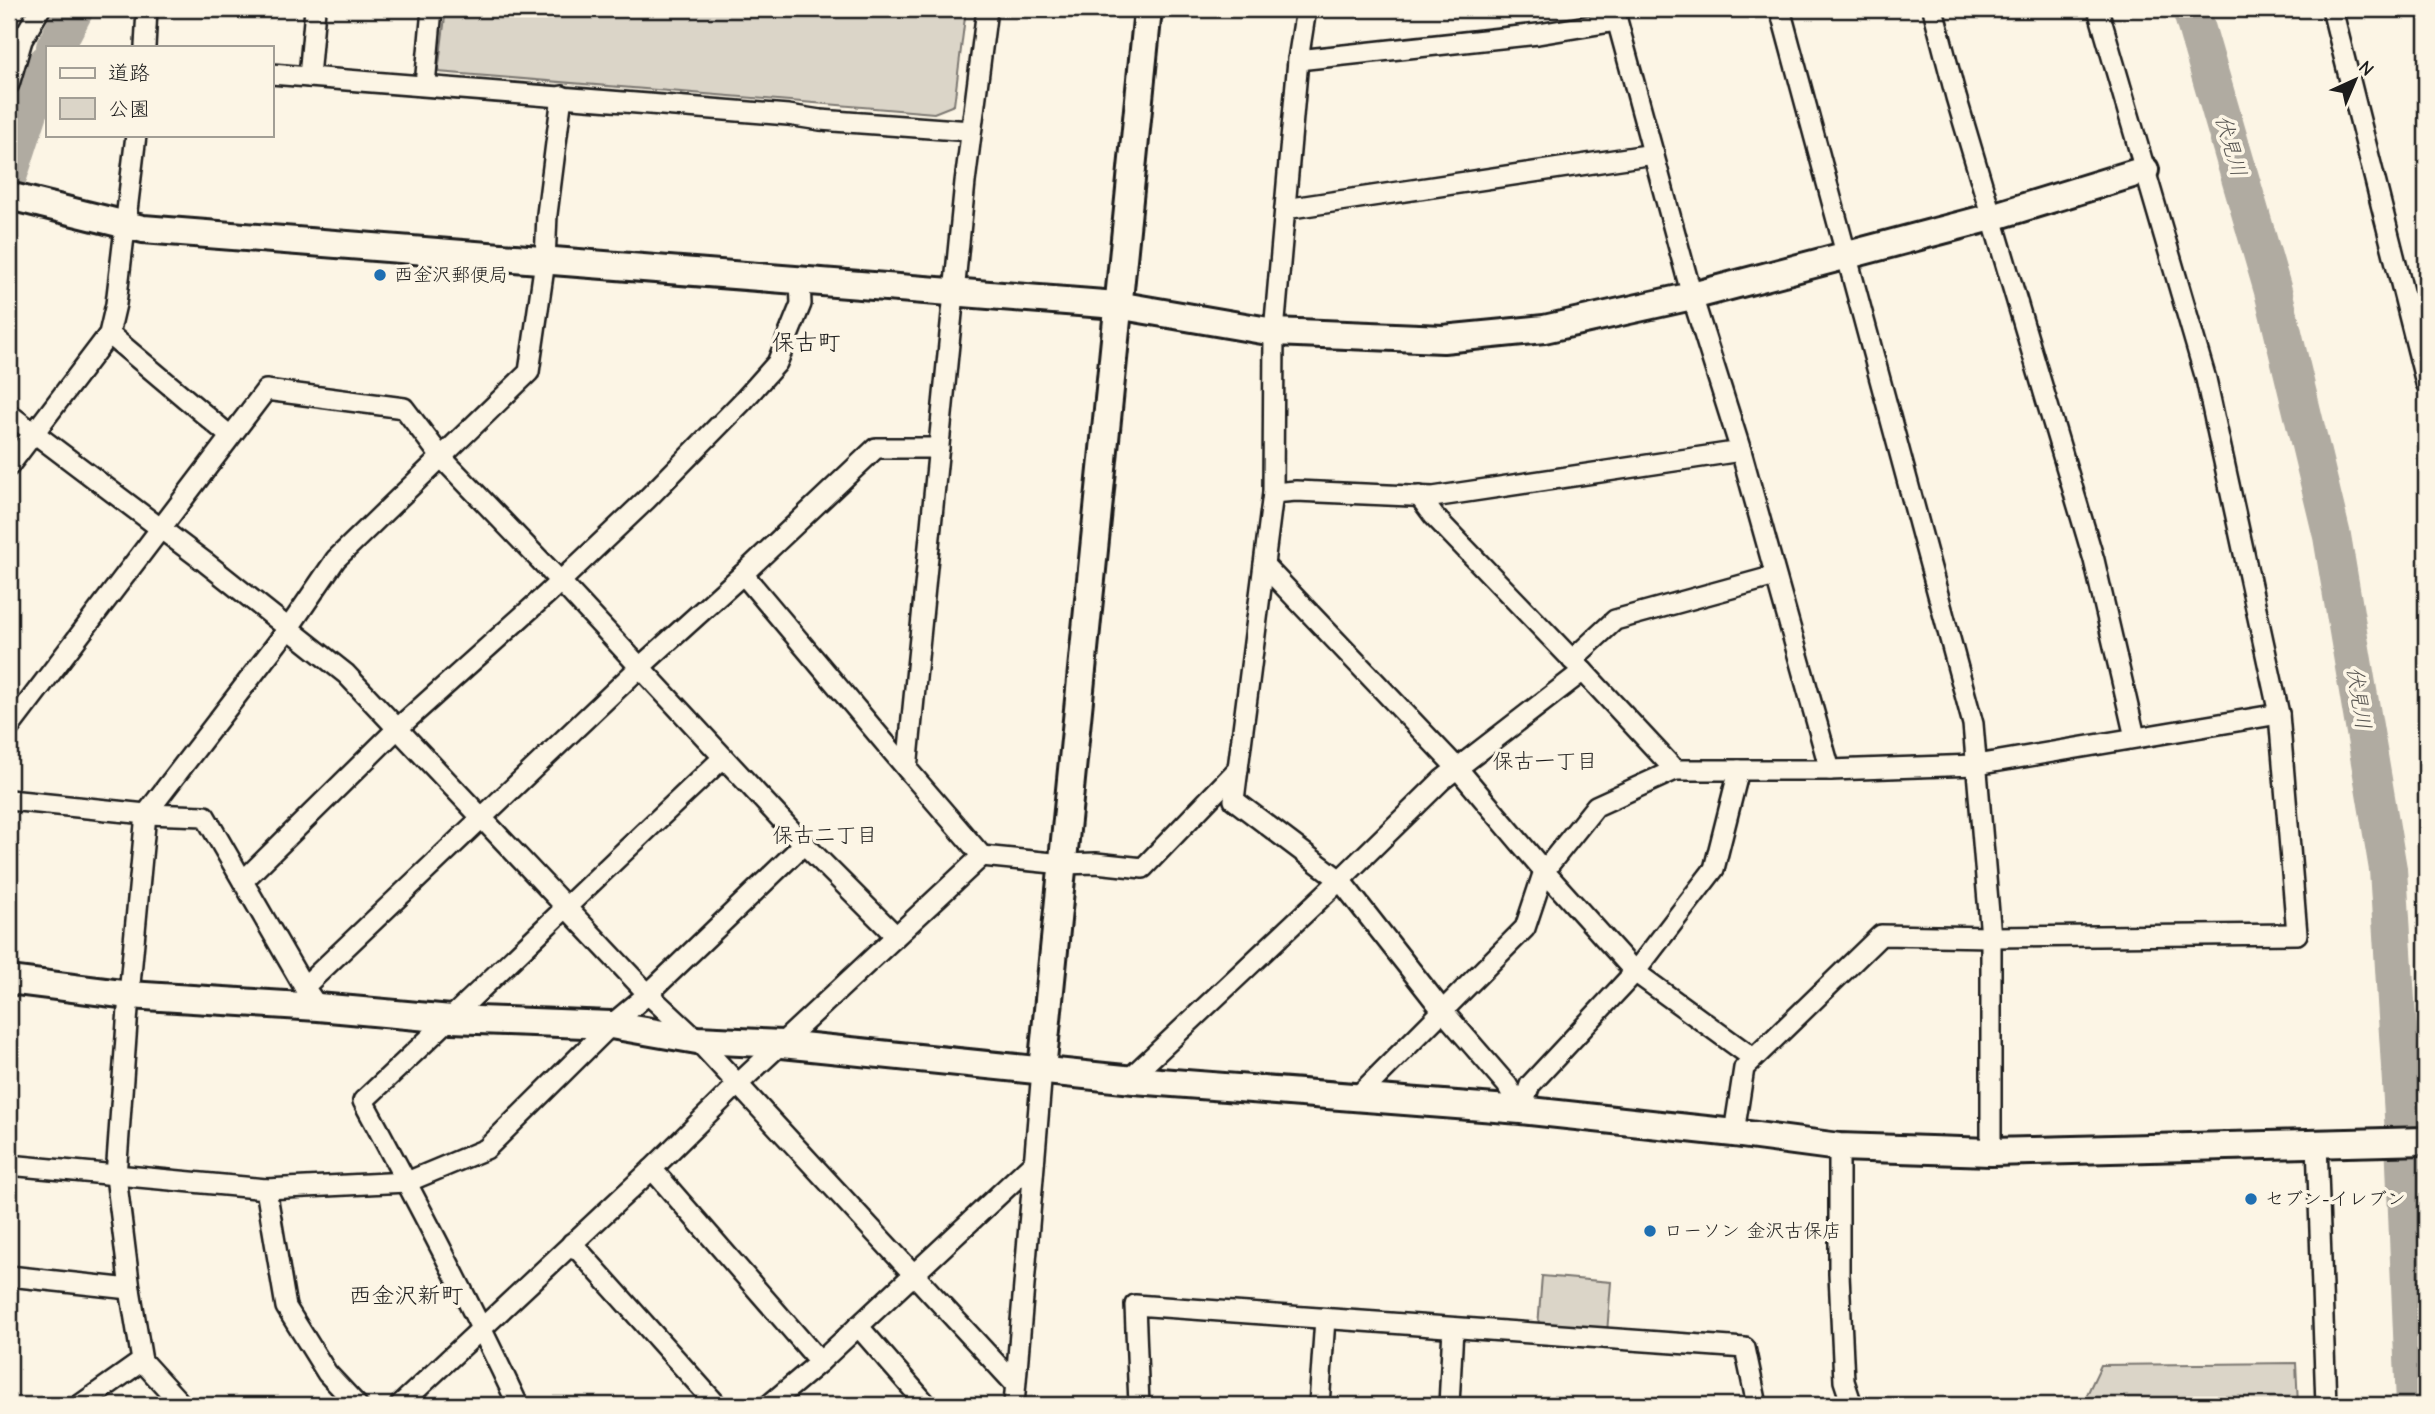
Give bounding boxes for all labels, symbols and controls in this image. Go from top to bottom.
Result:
legend [46,46,273,136]
north arrow [2320,46,2390,116]
text: N [2354,56,2378,81]
text: 道路 [108,61,150,85]
text: 公園 [108,97,150,121]
water label: 伏見川 [2211,112,2251,180]
place label: 西金沢郵便局 [394,264,508,286]
marker: 西金沢郵便局 [372,267,388,283]
district label: 保古町 [772,329,841,356]
water label: 伏見川 [2342,665,2376,731]
district label: 保古一丁目 [1493,749,1598,773]
district label: 保古二丁目 [773,823,878,847]
place label: セブン-イレブン [2265,1188,2406,1210]
marker: セブン-イレブン [2243,1191,2259,1207]
place label: ローソン 金沢古保店 [1664,1220,1841,1242]
marker: ローソン 金沢古保店 [1642,1223,1658,1239]
district label: 西金沢新町 [349,1282,464,1309]

